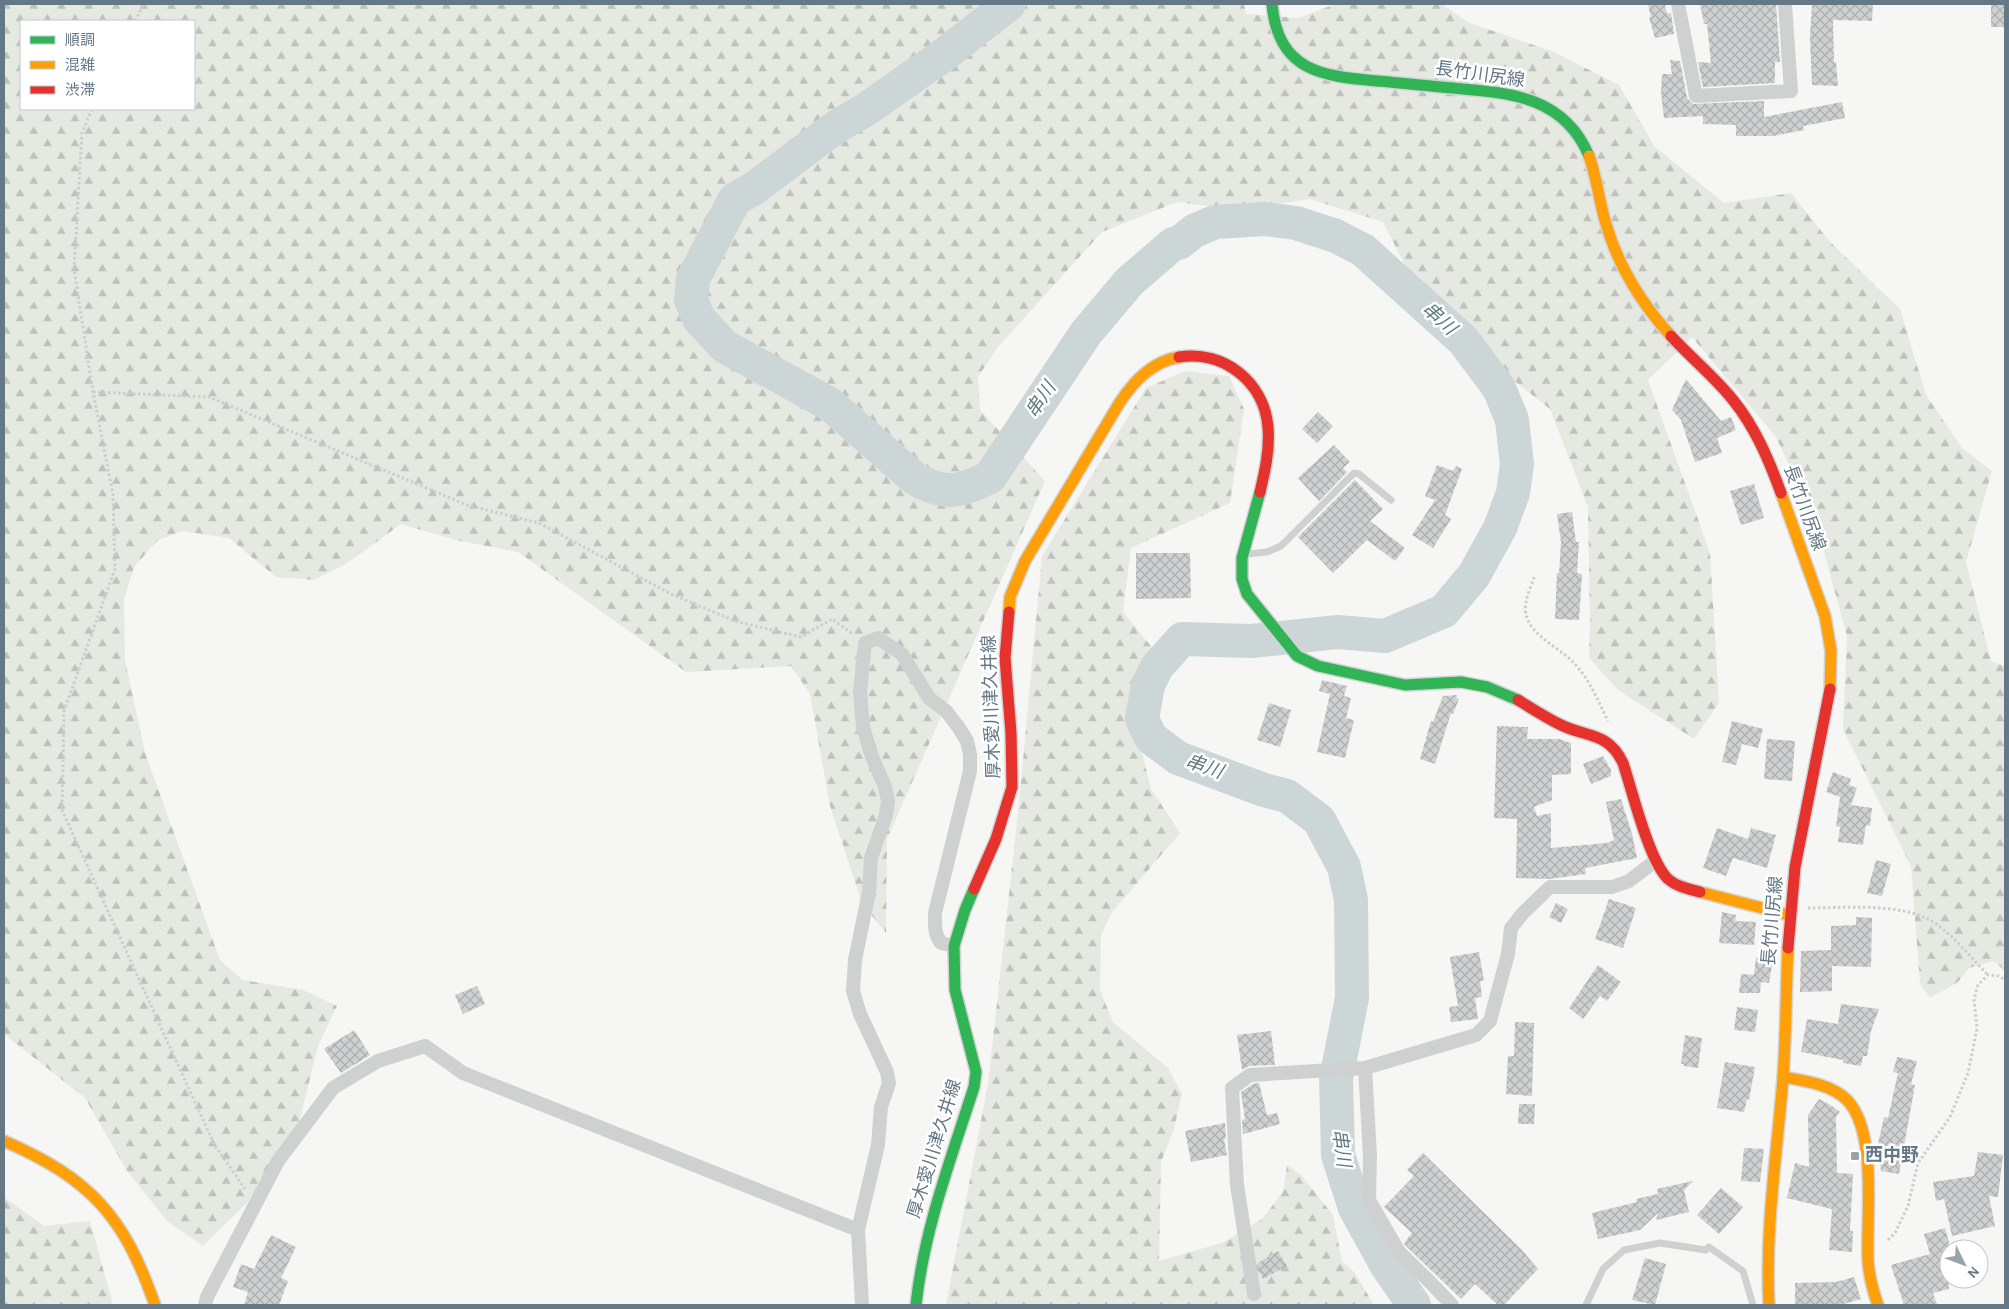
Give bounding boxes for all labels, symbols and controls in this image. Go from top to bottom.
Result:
legend [20,20,195,110]
text: 順調 [65,33,95,48]
text: 混雑 [65,57,95,73]
street label: 長竹川尻線 [1434,58,1526,90]
text: 渋滞 [65,82,95,98]
water label: 串川 [1419,298,1462,340]
water label: 串川 [1022,377,1061,421]
street label: 長竹川尻線 [1780,462,1830,553]
street label: 厚木愛川津久井線 [978,635,1004,779]
water label: 串川 [1183,751,1227,783]
street label: 長竹川尻線 [1758,875,1786,967]
street label: 厚木愛川津久井線 [903,1077,965,1220]
water label: 串川 [1329,1128,1354,1170]
place label: 西中野 [1865,1145,1919,1165]
marker: 西中野 [1849,1150,1861,1162]
north arrow [1939,1239,1989,1289]
text: N [1964,1264,1981,1280]

